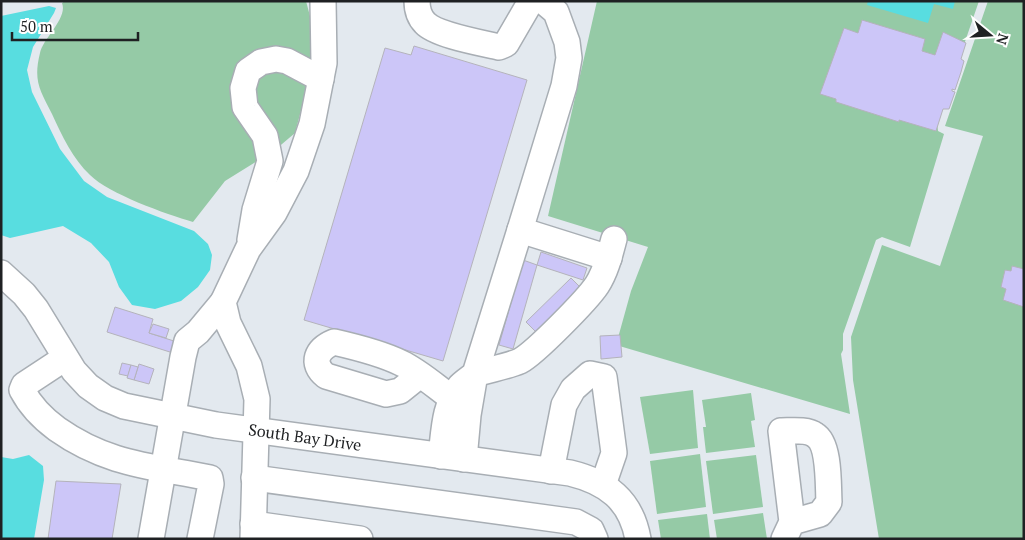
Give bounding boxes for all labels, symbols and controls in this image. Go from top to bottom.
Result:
scale bar [12,10,139,42]
north arrow [965,10,1015,60]
text: 50 m [20,16,53,36]
text: N [992,31,1014,48]
street label: South Bay Drive [247,418,363,456]

